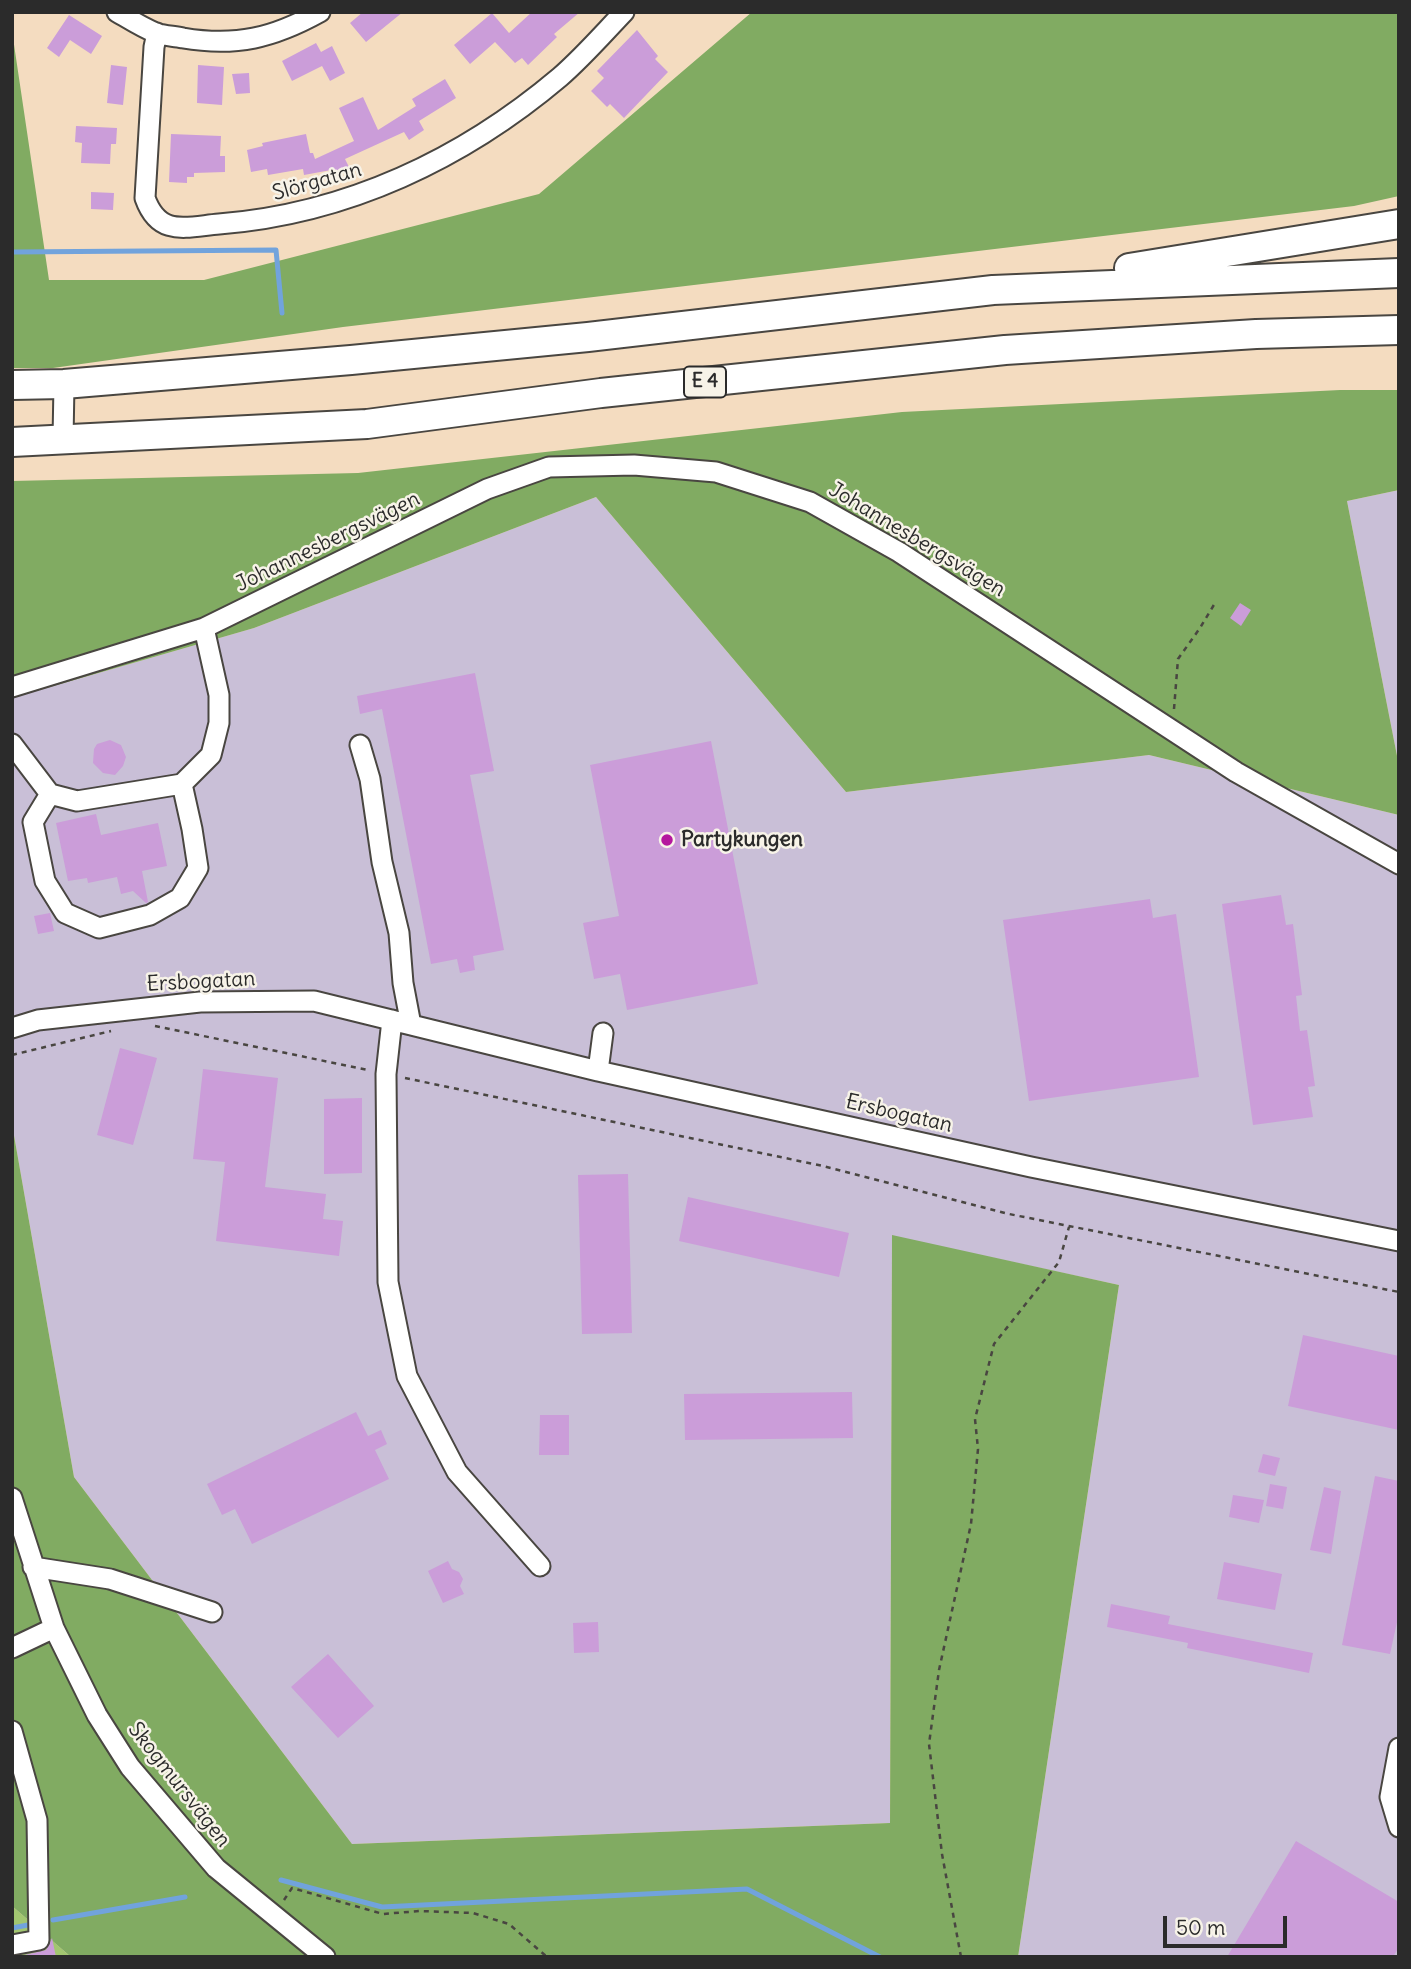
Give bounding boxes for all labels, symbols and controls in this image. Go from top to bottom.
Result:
street label: Slörgatan [270,157,364,207]
road number: E 4 [684,366,726,398]
street label: Johannesbergsvägen [824,477,1010,603]
street label: Johannesbergsvägen [232,487,424,597]
place label: Partykungen [681,827,803,853]
marker: Partykungen [659,832,675,848]
street label: Ersbogatan [146,967,256,997]
street label: Ersbogatan [843,1089,955,1139]
street label: Skogmursvägen [122,1717,236,1853]
scale bar [1166,1902,1290,1946]
text: 50 m [1176,1914,1225,1941]

